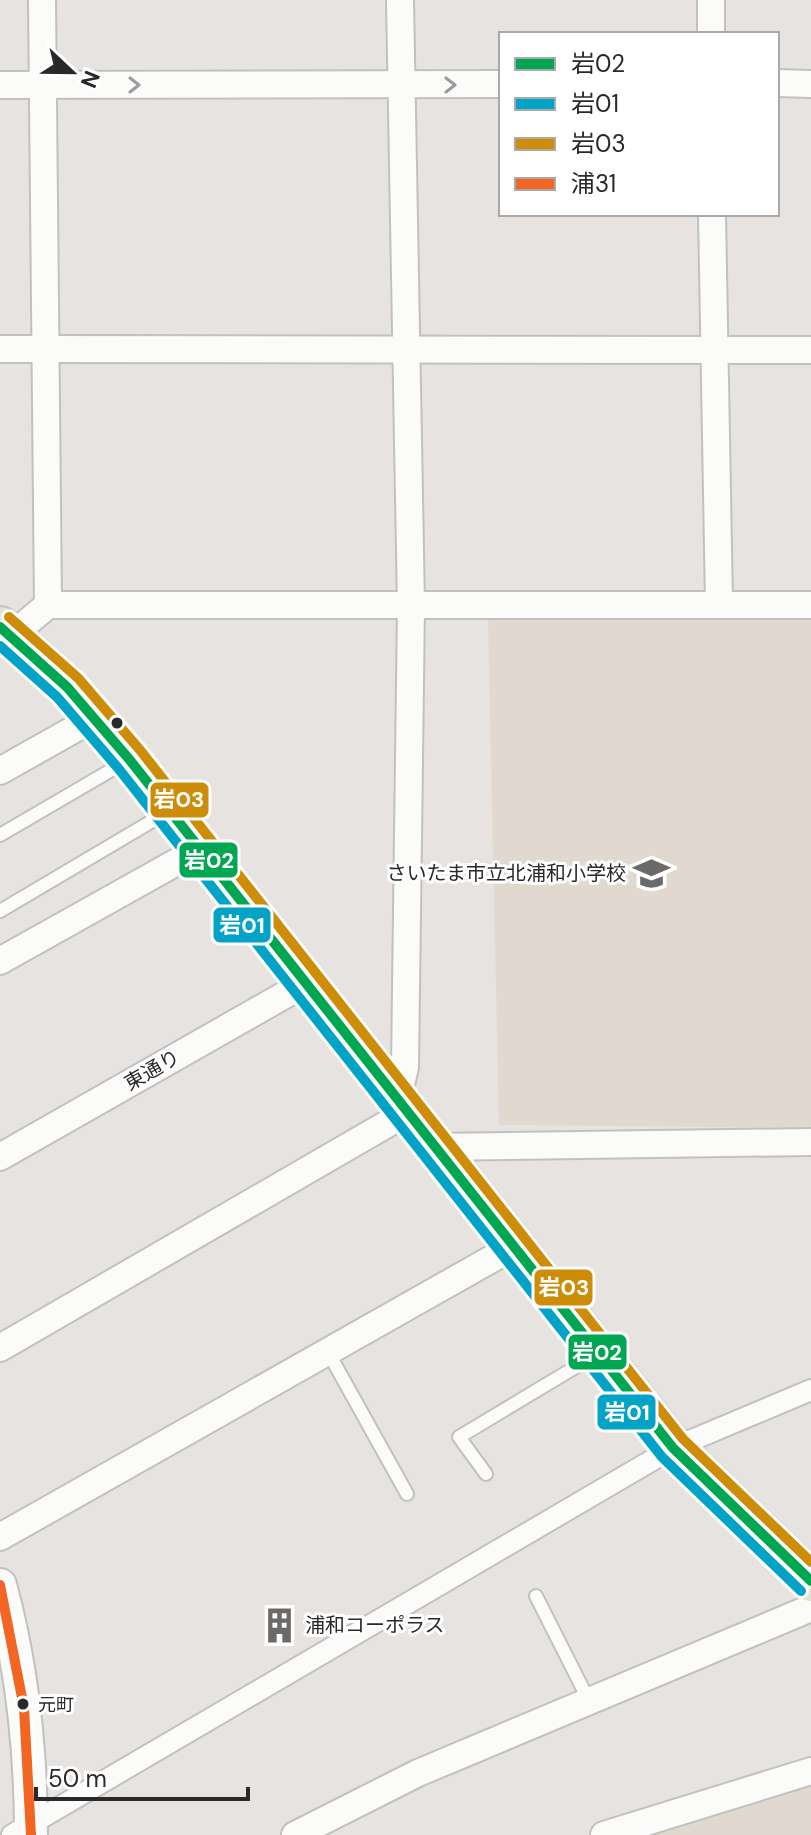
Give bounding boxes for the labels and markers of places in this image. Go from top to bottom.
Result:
unlabelled marker [109,715,125,731]
school or university icon: さいたま市立北浦和小学校 [633,854,671,892]
place label: さいたま市立北浦和小学校 [387,860,626,886]
building icon: 浦和コーポラス [260,1606,298,1644]
place label: 浦和コーポラス [305,1612,445,1638]
place label: 元町 [38,1693,74,1717]
marker: 元町 [15,1696,31,1712]

